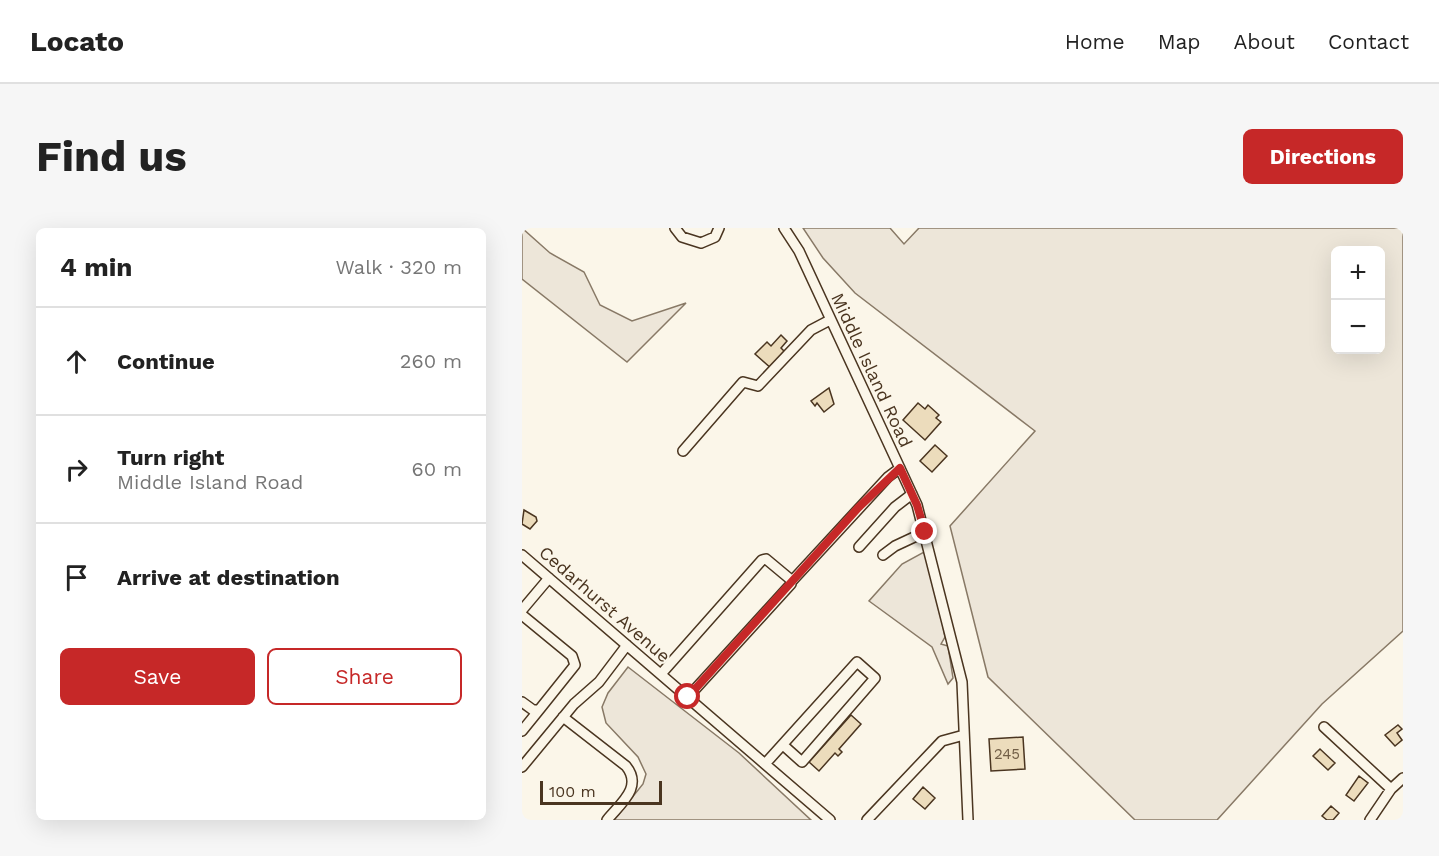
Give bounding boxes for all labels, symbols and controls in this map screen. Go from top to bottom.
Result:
text: Locato [30,25,124,58]
text: Home [1065,29,1125,54]
text: Map [1158,29,1201,54]
text: About [1234,29,1295,54]
text: Contact [1328,29,1409,54]
button: Directions [1243,129,1403,184]
text: Find us [36,132,187,181]
map controls [1331,246,1385,354]
button: + [1331,246,1385,300]
text: 4 min [60,252,132,282]
text: Walk · 320 m [335,255,462,279]
street label: Middle Island Road [827,290,917,450]
button: − [1331,300,1385,354]
icon: ahead [60,345,93,378]
text: Continue [117,349,215,374]
text: 260 m [400,349,462,373]
text: Turn right [117,445,224,470]
icon: right [60,453,93,486]
text: 60 m [412,457,462,481]
text: Middle Island Road [117,470,303,494]
route end [911,518,937,544]
street label: Cedarhurst Avenue [535,541,675,667]
icon: arrive [60,561,93,594]
text: Arrive at destination [117,565,340,590]
button: Save [60,648,255,705]
button: Share [267,648,462,705]
route start [674,683,700,709]
house number: 245 [994,745,1020,763]
scale bar [540,778,662,806]
text: 100 m [549,782,596,801]

